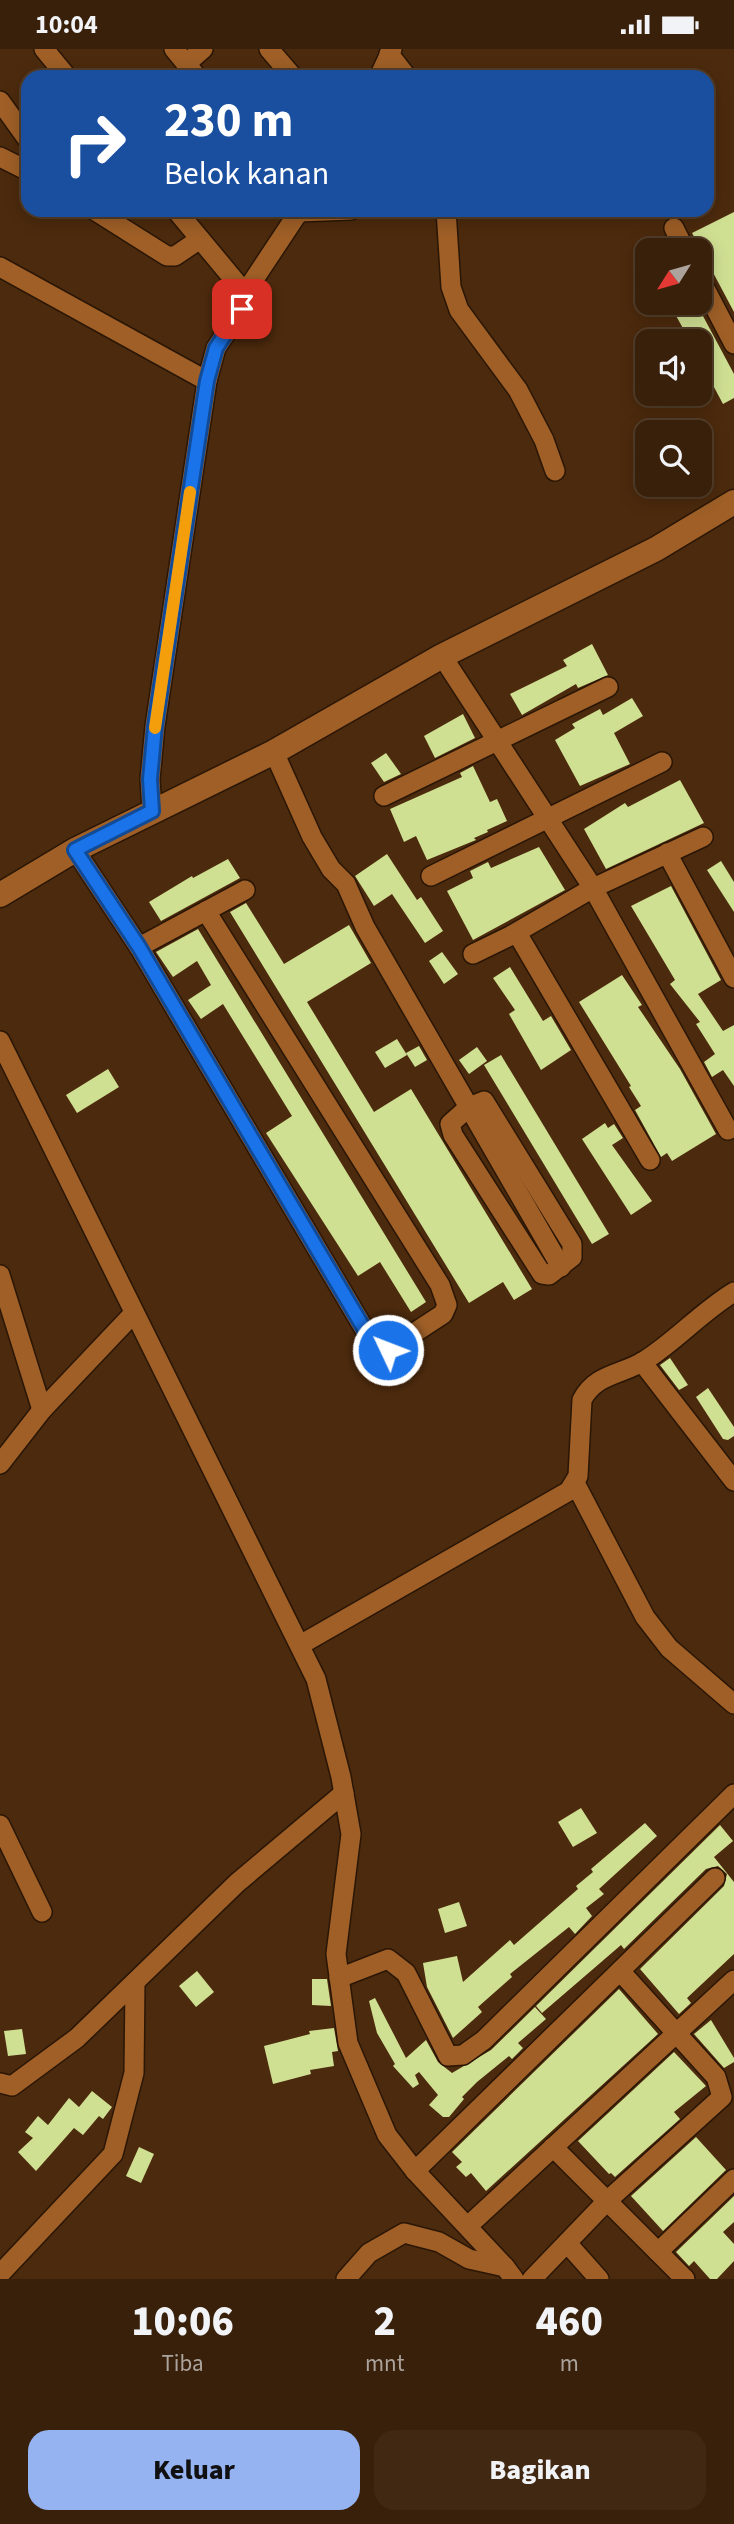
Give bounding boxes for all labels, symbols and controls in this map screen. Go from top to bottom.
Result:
text: 10:04 [35,6,98,43]
text: 230 m [164,86,293,156]
icon: right [49,98,140,189]
text: Belok kanan [164,151,329,197]
north arrow [635,238,712,315]
map controls [635,238,712,497]
pin [212,279,272,339]
icon: arrive [223,290,261,328]
button: sound [635,329,712,406]
button: search [635,420,712,497]
position arrow [351,1313,425,1387]
text: 10:06 [131,2292,234,2352]
text: 2 [373,2292,396,2352]
text: 460 [536,2292,603,2352]
text: Tiba [162,2347,203,2380]
text: mnt [365,2347,404,2380]
text: m [560,2347,579,2380]
button: Keluar [28,2430,360,2510]
button: Bagikan [374,2430,706,2510]

